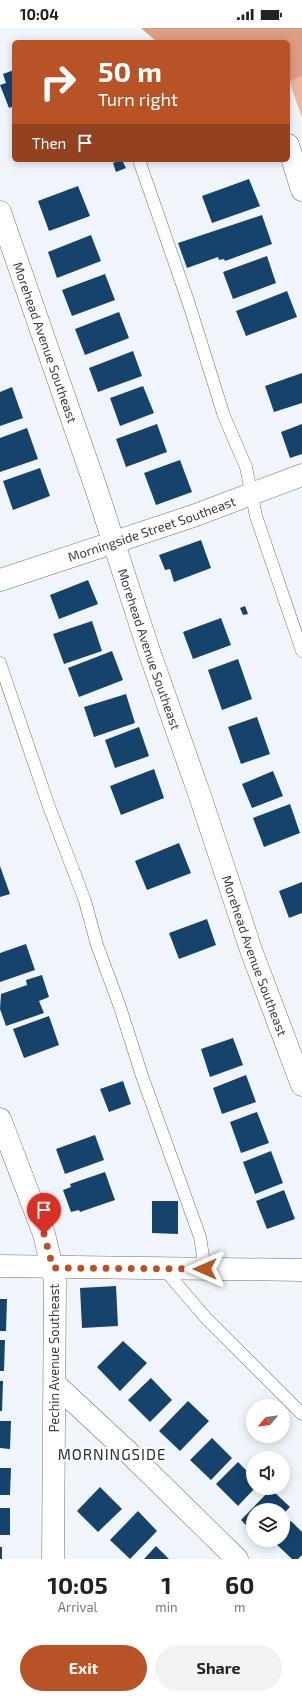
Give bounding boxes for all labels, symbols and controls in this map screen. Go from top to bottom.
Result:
text: 10:04 [20,5,59,23]
text: 50 m [98,54,162,88]
icon: right [32,56,84,108]
text: Turn right [98,88,178,110]
icon: arrive [74,132,96,154]
text: Then [32,134,66,152]
street label: Morehead Avenue Southeast [10,260,81,425]
street label: Morningside Street Southeast [66,493,238,565]
street label: Morehead Avenue Southeast [115,566,184,732]
street label: Morehead Avenue Southeast [219,873,291,1038]
pin [27,1193,61,1234]
icon: arrive [33,1199,55,1221]
position arrow [184,1248,226,1290]
street label: Pechin Avenue Southeast [46,1284,62,1432]
north arrow [246,1399,290,1443]
map controls [246,1399,290,1547]
district label: MORNINGSIDE [58,1445,166,1463]
button: sound [246,1451,290,1495]
button: layers [246,1503,290,1547]
text: 10:05 [48,1570,108,1599]
text: 1 [161,1570,172,1599]
text: 60 [225,1570,254,1599]
text: Arrival [58,1599,97,1615]
text: min [155,1599,177,1615]
text: m [234,1599,245,1615]
button: Exit [20,1645,147,1691]
button: Share [155,1645,282,1691]

